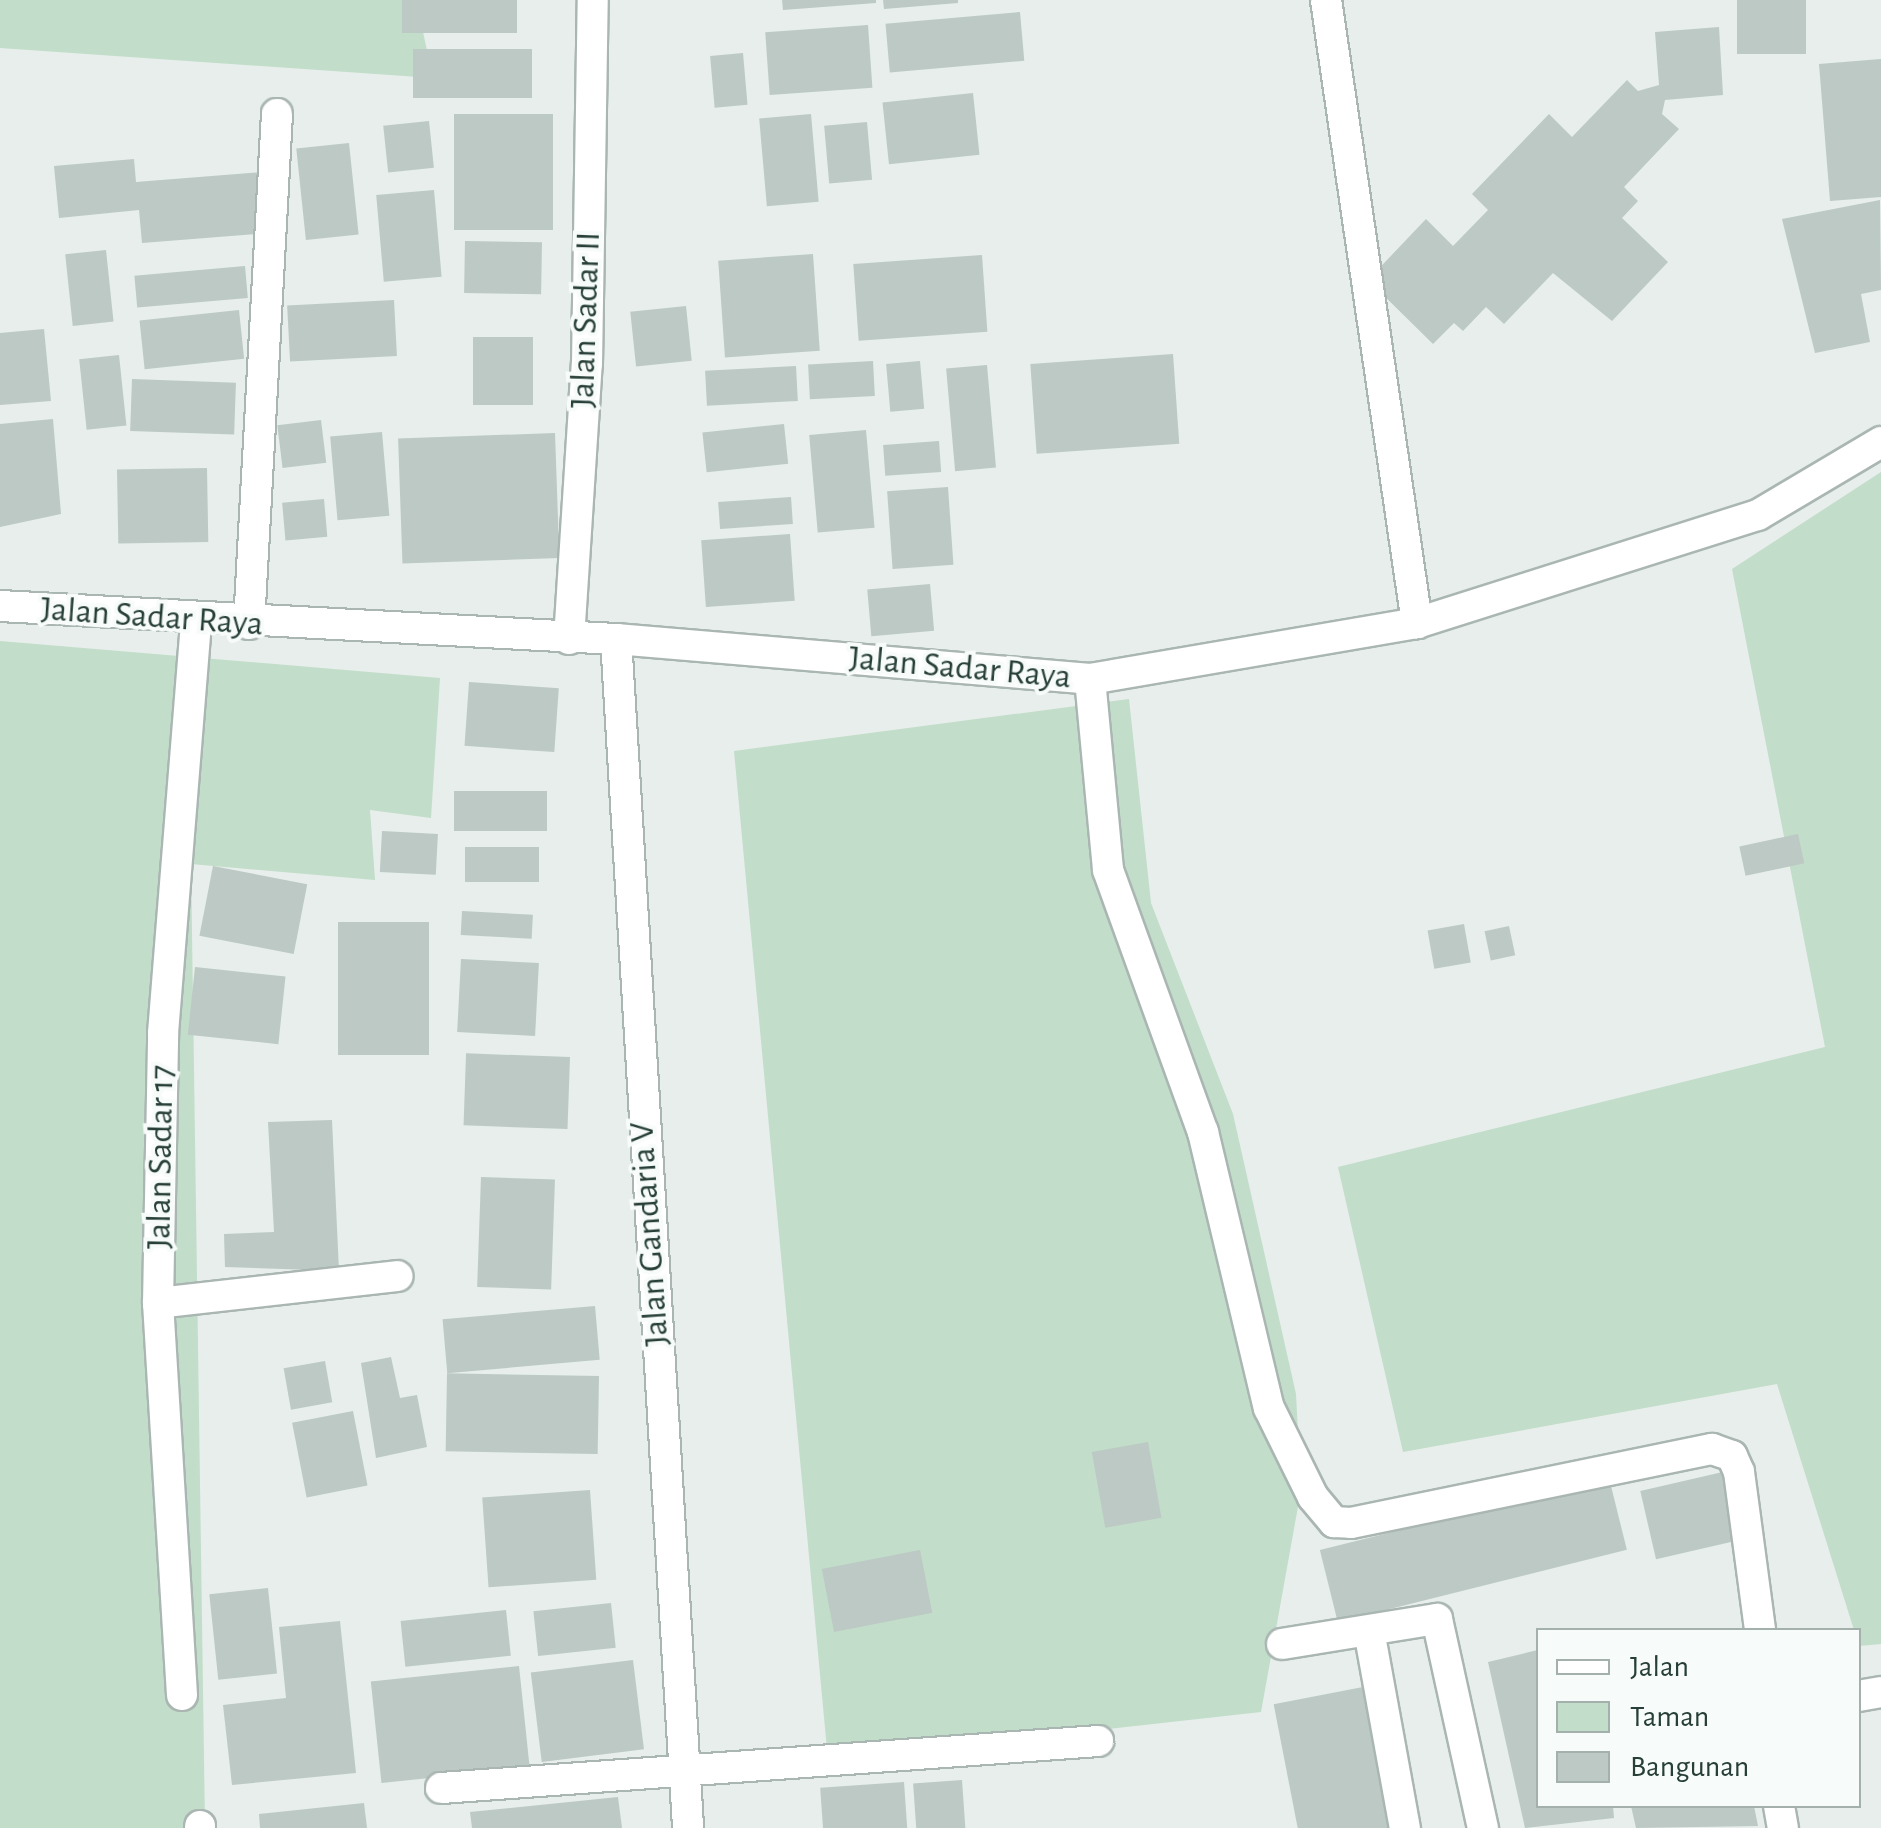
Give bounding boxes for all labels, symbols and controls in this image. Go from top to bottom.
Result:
street label: Jalan Sadar II [562,231,610,409]
street label: Jalan Sadar Raya [40,588,264,646]
street label: Jalan Sadar Raya [847,637,1073,699]
street label: Jalan Sadar 17 [138,1065,184,1249]
street label: Jalan Gandaria V [621,1121,679,1347]
legend [1536,1628,1861,1808]
text: Jalan [1630,1652,1689,1682]
text: Taman [1630,1702,1709,1732]
text: Bangunan [1630,1752,1749,1782]

